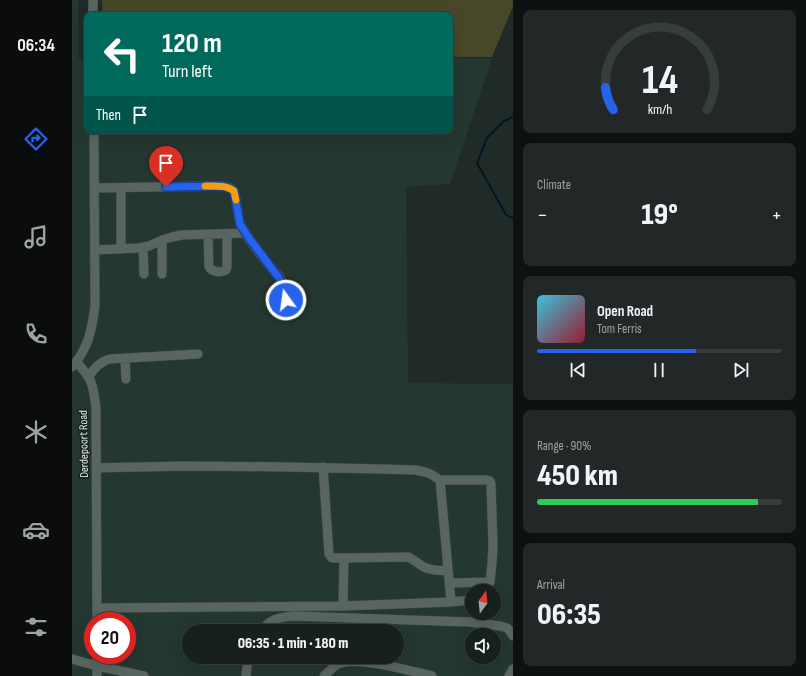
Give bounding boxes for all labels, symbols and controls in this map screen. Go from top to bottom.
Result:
text: 120 m [162,27,222,60]
icon: left [96,28,148,80]
text: 06:34 [17,35,55,56]
text: 14 [642,55,678,104]
text: Turn left [162,61,213,82]
text: km/h [647,100,672,117]
icon: arrive [129,104,151,126]
text: Then [96,106,121,125]
icon: directions [22,125,50,153]
pin [149,146,183,187]
icon: arrive [155,152,177,174]
text: Climate [537,177,571,193]
text: 19° [641,197,678,233]
text: − [537,202,548,229]
text: + [771,202,782,229]
icon: music [22,223,50,251]
position arrow [265,279,307,321]
text: Open Road [597,302,653,321]
icon: phone [22,320,50,348]
text: Tom Ferris [597,321,642,337]
icon: previous [567,359,589,381]
icon: pause [648,359,670,381]
icon: next [730,359,752,381]
street label: Derdepoort Road [76,410,92,478]
icon: climate [22,418,50,446]
text: Range · 90% [537,438,591,454]
text: 450 km [537,458,618,494]
icon: car [22,516,50,544]
text: Arrival [537,577,565,593]
north arrow [465,584,501,620]
map controls [465,584,501,664]
text: 06:35 [537,597,601,633]
speed limit sign: 20 [84,612,136,664]
icon: filters [22,613,50,641]
button: sound [465,628,501,664]
text: 06:35 · 1 min · 180 m [238,634,348,653]

